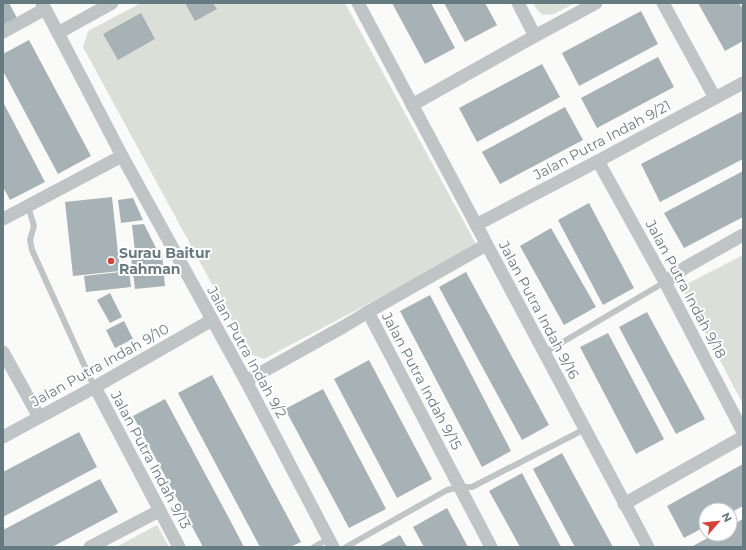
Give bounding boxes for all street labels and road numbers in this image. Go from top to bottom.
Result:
street label: Jalan Putra Indah 9/21 [529,96,674,184]
street label: Jalan Putra Indah 9/18 [641,216,730,361]
street label: Jalan Putra Indah 9/16 [494,237,583,383]
street label: Jalan Putra Indah 9/2 [203,282,291,421]
street label: Jalan Putra Indah 9/15 [378,308,466,453]
street label: Jalan Putra Indah 9/10 [27,320,172,411]
street label: Jalan Putra Indah 9/13 [107,387,195,532]

